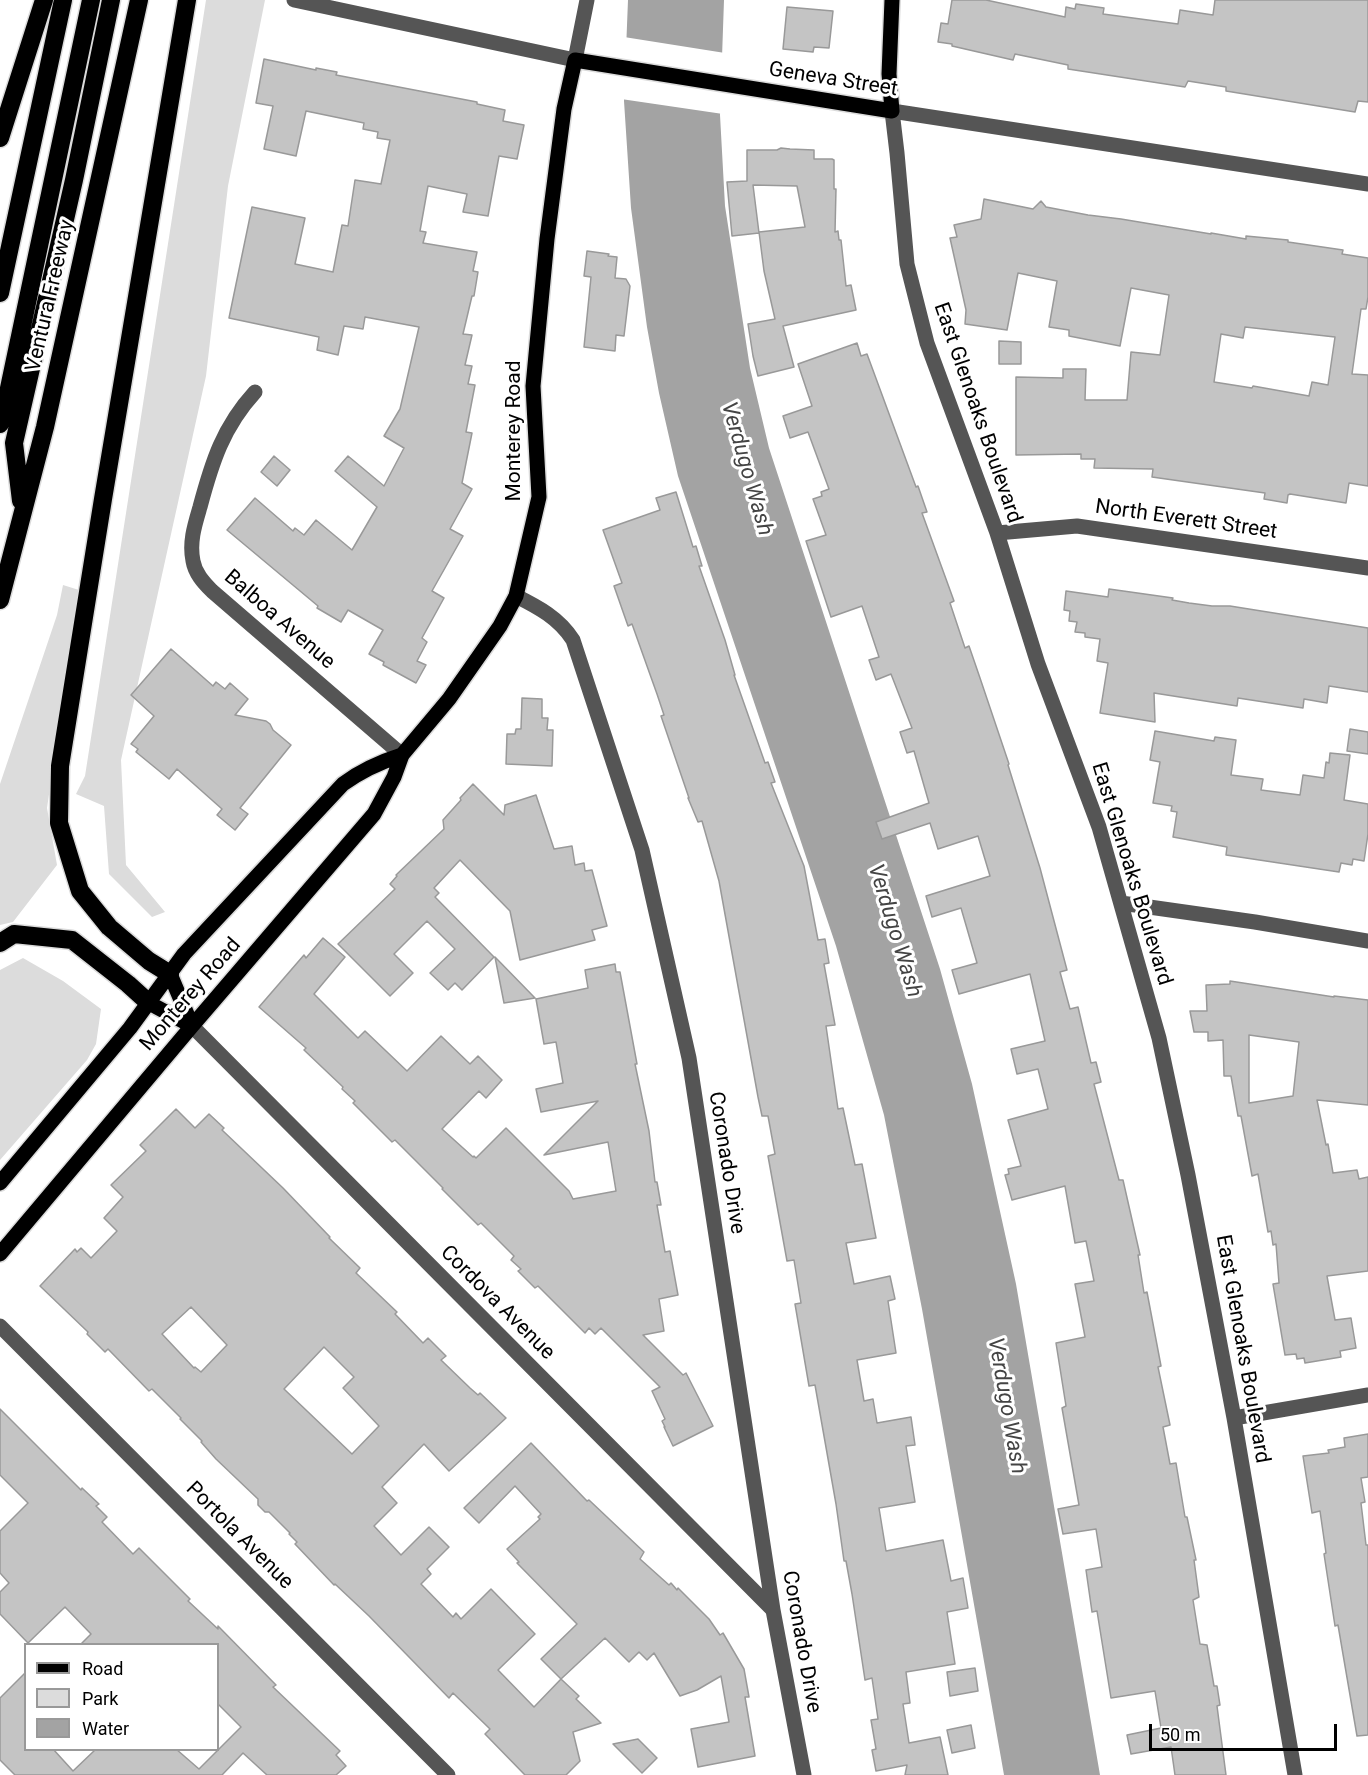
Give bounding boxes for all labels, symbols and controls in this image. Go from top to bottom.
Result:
street label: Geneva Street [767,57,899,103]
street label: Ventura Freeway [21,218,81,374]
street label: East Glenoaks Boulevard [927,299,1027,527]
street label: Monterey Road [502,360,528,502]
water label: Verdugo Wash [714,399,778,539]
street label: North Everett Street [1093,495,1279,545]
street label: Balboa Avenue [218,565,340,675]
street label: East Glenoaks Boulevard [1085,760,1177,988]
water label: Verdugo Wash [861,861,927,1001]
street label: Monterey Road [135,933,247,1057]
street label: Coronado Drive [702,1090,750,1236]
street label: East Glenoaks Boulevard [1209,1233,1275,1465]
street label: Cordova Avenue [435,1241,559,1365]
water label: Verdugo Wash [981,1336,1031,1476]
street label: Portola Avenue [180,1477,298,1595]
street label: Coronado Drive [776,1569,826,1715]
legend [24,1643,219,1751]
text: Road [82,1658,123,1679]
text: Park [82,1688,118,1709]
scale bar [1152,1712,1340,1750]
text: Water [82,1718,129,1739]
text: 50 m [1160,1724,1200,1745]

